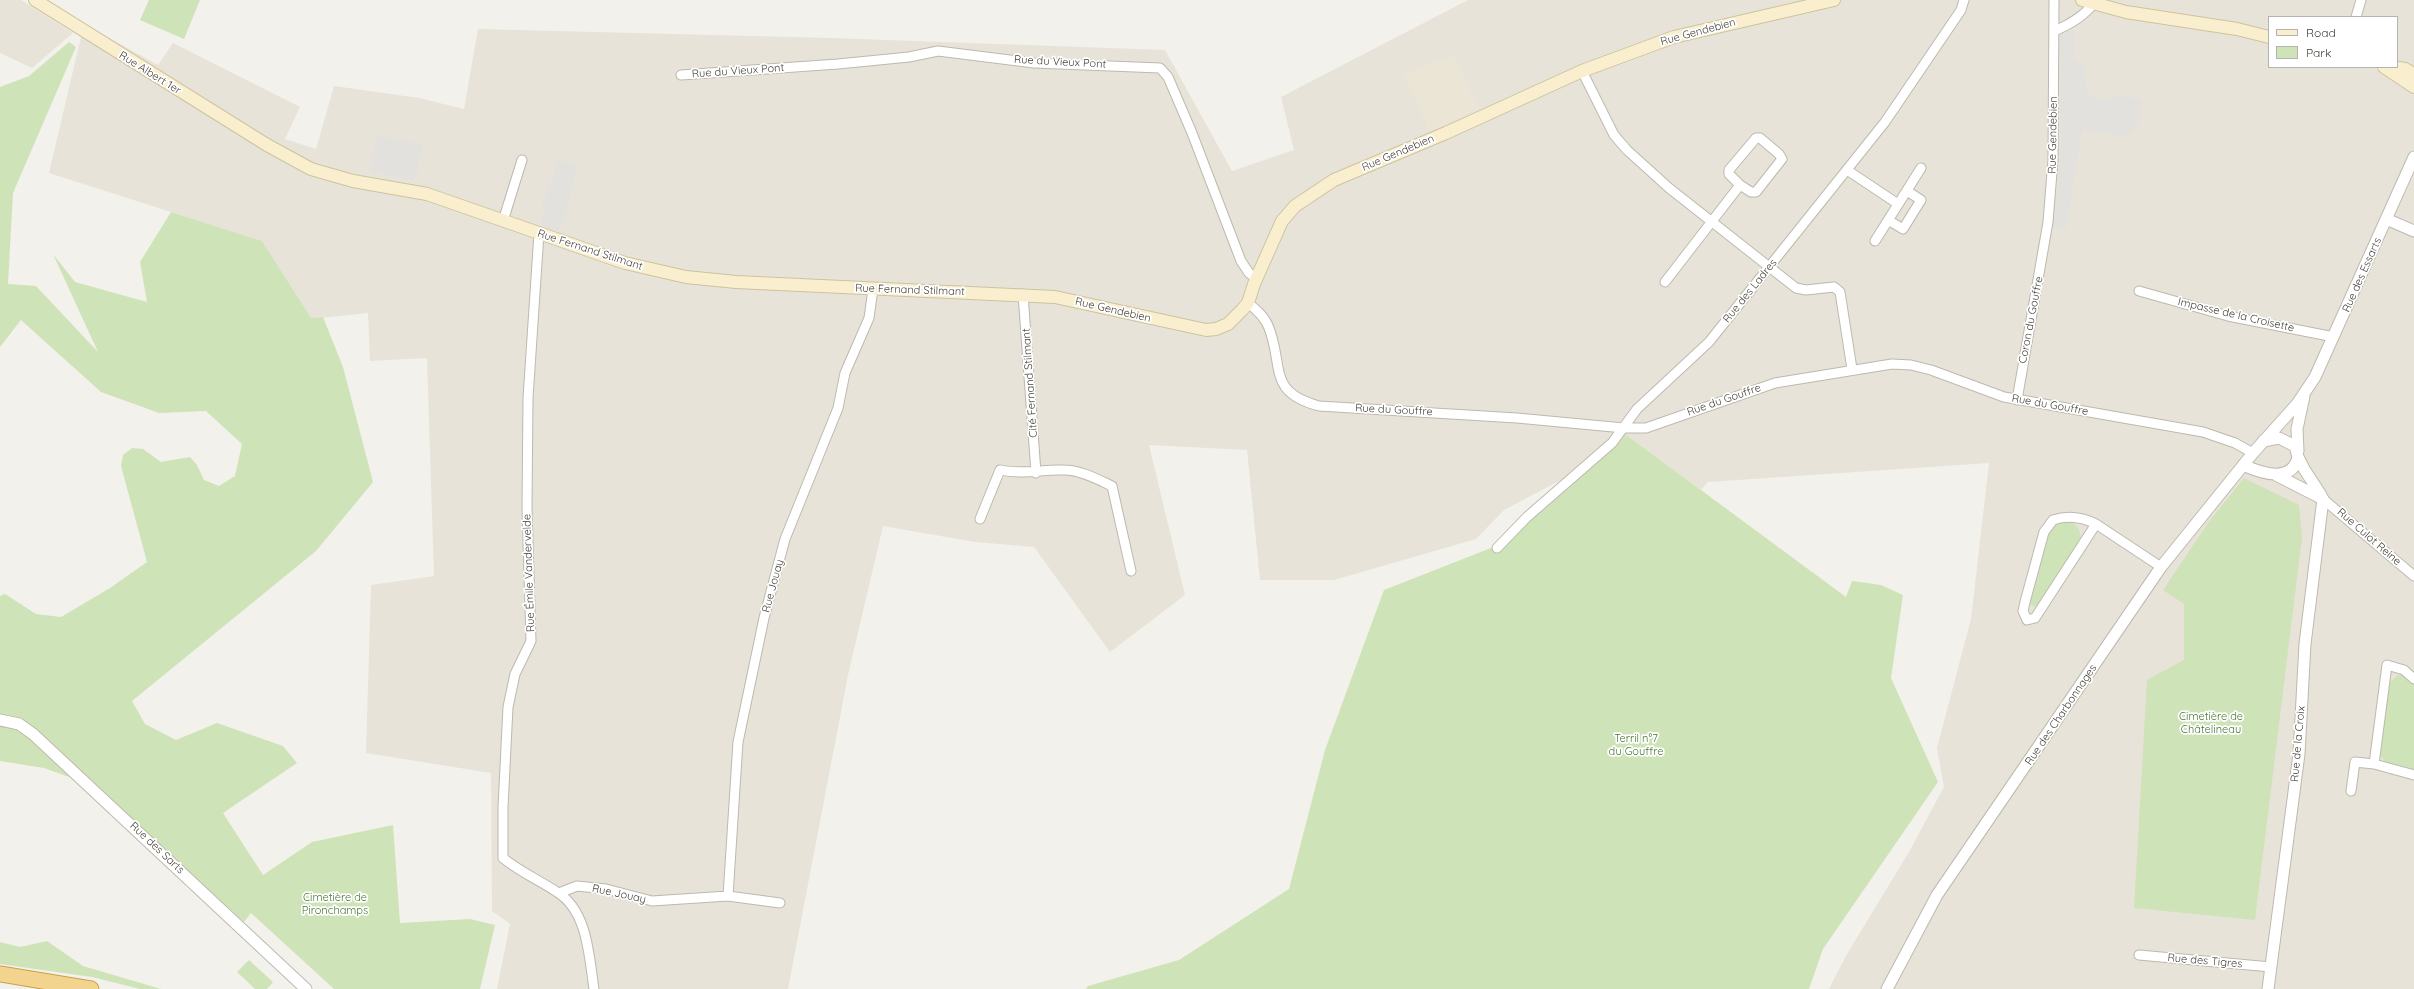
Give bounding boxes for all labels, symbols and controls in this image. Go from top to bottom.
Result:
street label: Rue Gendebien [1659,16,1737,48]
legend [2268,16,2398,68]
text: Road [2306,25,2336,40]
text: Park [2306,45,2331,60]
street label: Rue Albert 1er [117,49,183,97]
street label: Rue du Vieux Pont [1013,53,1107,71]
street label: Rue du Vieux Pont [691,61,785,81]
street label: Rue Gendebien [2046,96,2060,174]
street label: Rue Gendebien [1360,132,1436,174]
street label: Rue Fernand Stilmant [536,227,644,273]
street label: Rue des Essarts [2340,236,2384,314]
street label: Rue des Ladres [1720,256,1780,326]
street label: Coron du Gouffre [2016,275,2046,365]
street label: Rue Fernand Stilmant [855,281,965,299]
street label: Rue Gendebien [1074,295,1152,325]
street label: Impasse de la Croisette [2177,295,2295,335]
street label: Cité Fernand Stilmant [1020,328,1040,438]
street label: Rue du Gouffre [1685,381,1763,419]
street label: Rue du Gouffre [2011,392,2089,418]
street label: Rue du Gouffre [1355,401,1433,419]
street label: Rue Culot Reine [2334,506,2404,568]
street label: Rue Émile Vandervelde [520,514,538,632]
street label: Rue Jouay [760,558,786,614]
street label: Rue des Charbonnages [2022,662,2100,768]
street label: Rue de la Croix [2288,705,2308,783]
park label: Cimetière de Châtelineau [2179,710,2243,736]
park label: Terril n°7 du Gouffre [1609,732,1663,758]
street label: Rue des Sarts [127,819,187,877]
street label: Rue Jouay [591,882,647,906]
park label: Cimetière de Pironchamps [302,891,368,917]
street label: Rue des Tigres [2167,951,2243,971]

